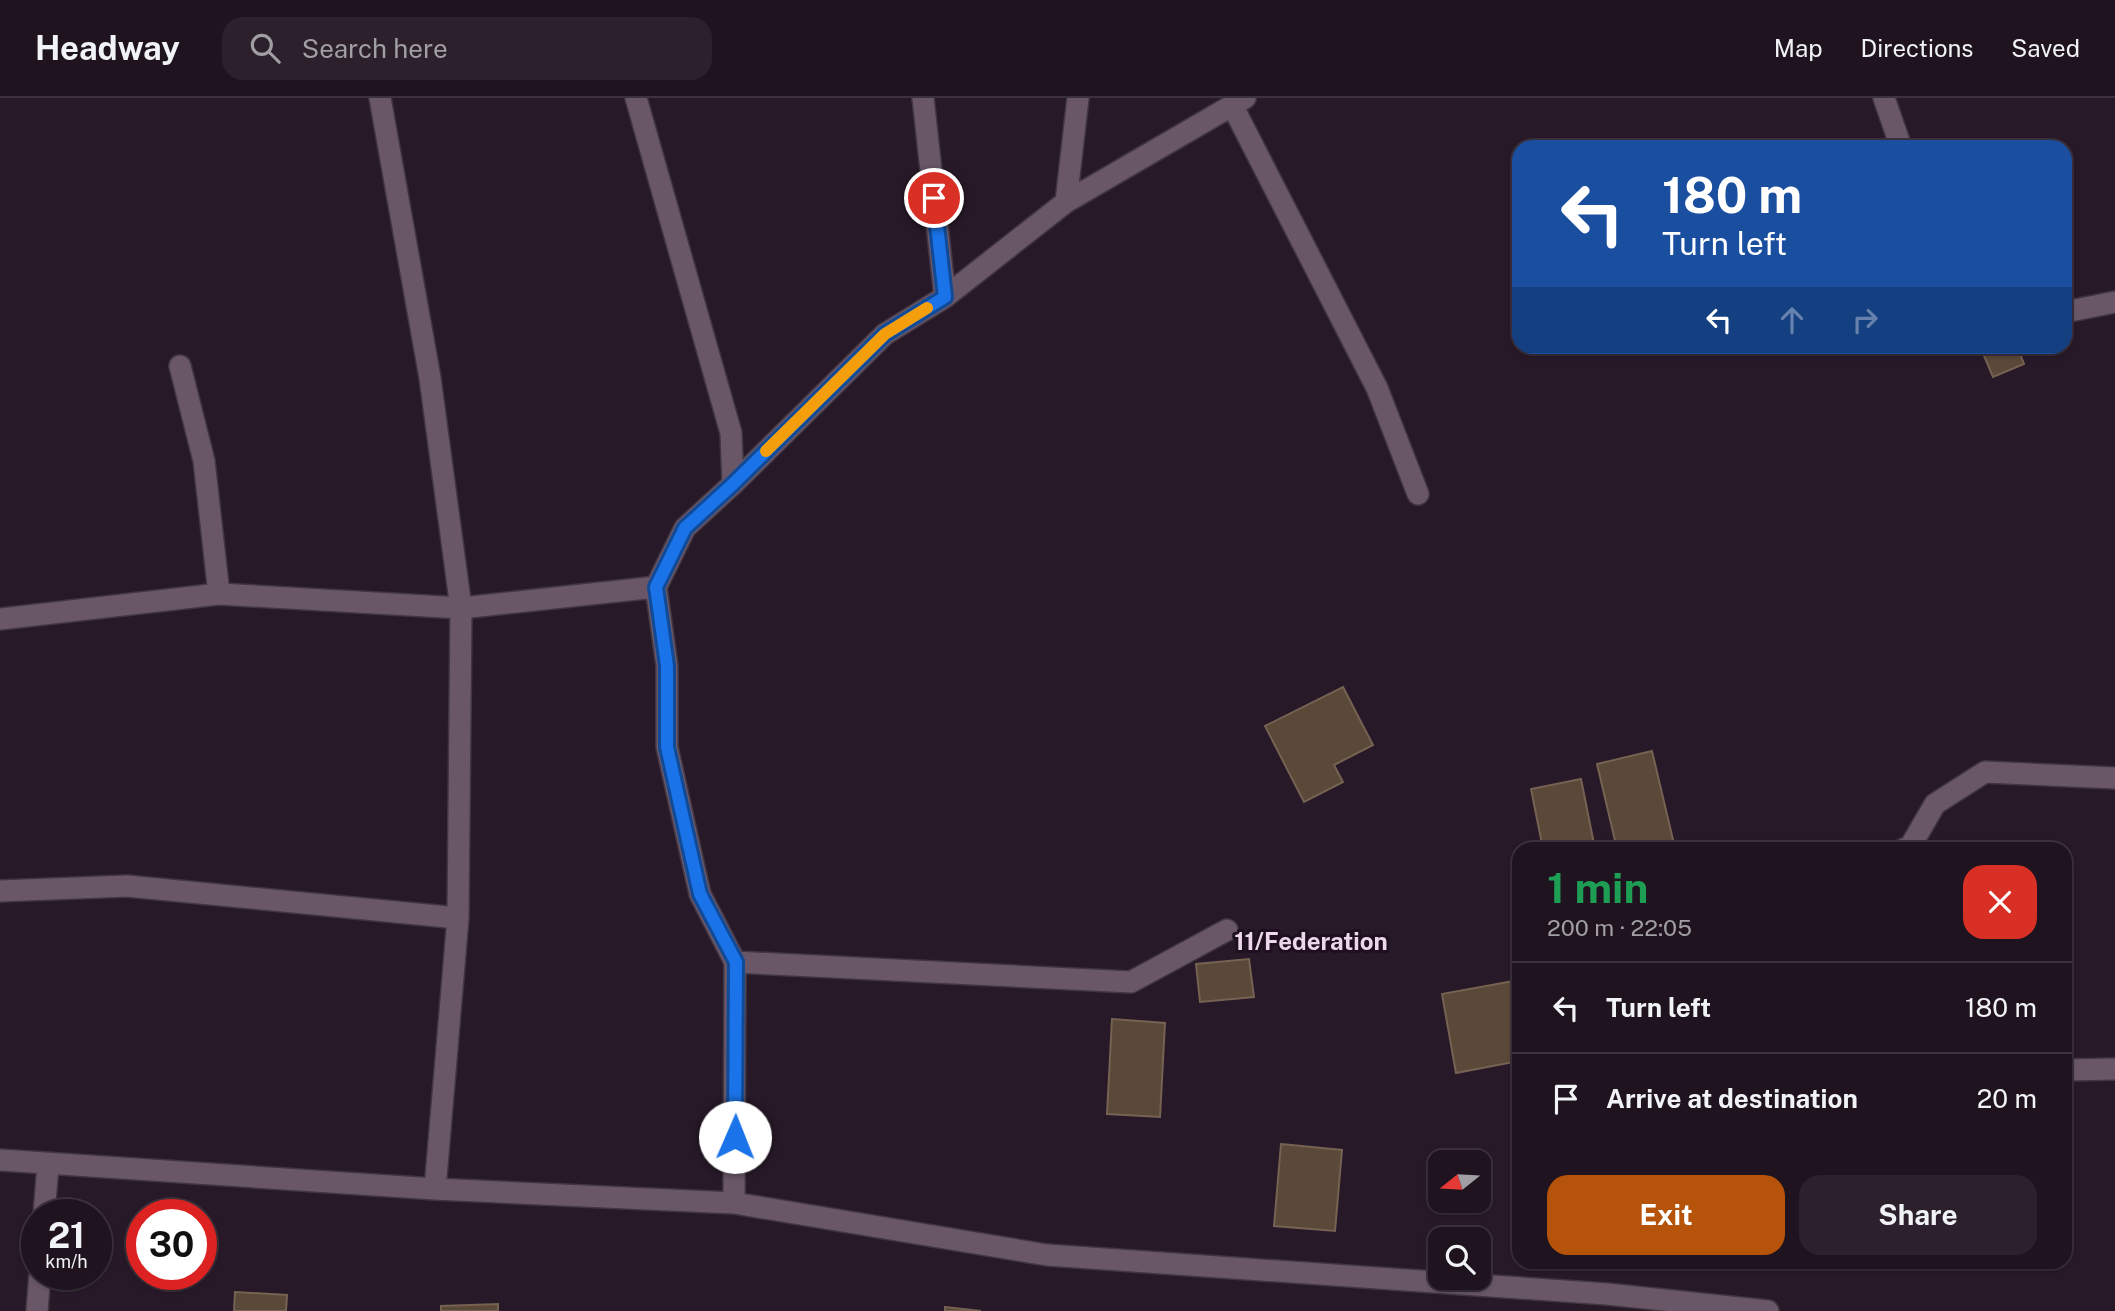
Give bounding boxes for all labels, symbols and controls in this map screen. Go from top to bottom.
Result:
search box [222,17,712,80]
text: Headway [35,29,180,67]
icon: search [246,29,284,67]
text: Search here [302,33,448,64]
text: Map [1774,34,1823,62]
text: Directions [1861,34,1973,62]
text: Saved [2011,34,2080,62]
text: 180 m [1662,166,1802,224]
pin [904,168,964,228]
icon: left [1547,168,1638,259]
icon: arrive [915,179,953,217]
text: Turn left [1662,225,1787,262]
icon: left [1700,301,1738,339]
icon: ahead [1773,301,1811,339]
icon: right [1846,301,1884,339]
text: 1 min [1547,863,1648,912]
button: close [1963,865,2037,939]
text: 200 m · 22:05 [1547,914,1692,941]
district label: 11/Federation [1234,927,1388,955]
icon: left [1547,989,1585,1027]
text: Turn left [1606,992,1711,1023]
text: 180 m [1965,992,2037,1023]
icon: arrive [1547,1080,1585,1118]
text: Arrive at destination [1606,1083,1858,1114]
text: 20 m [1977,1083,2037,1114]
position arrow [698,1100,772,1174]
north arrow [1428,1150,1491,1213]
map controls [1428,1150,1491,1290]
button: Exit [1547,1175,1785,1255]
button: Share [1799,1175,2037,1255]
speed limit sign: 30 [126,1199,217,1290]
text: 21 [48,1215,85,1256]
button: search [1428,1227,1491,1290]
text: km/h [45,1251,88,1272]

